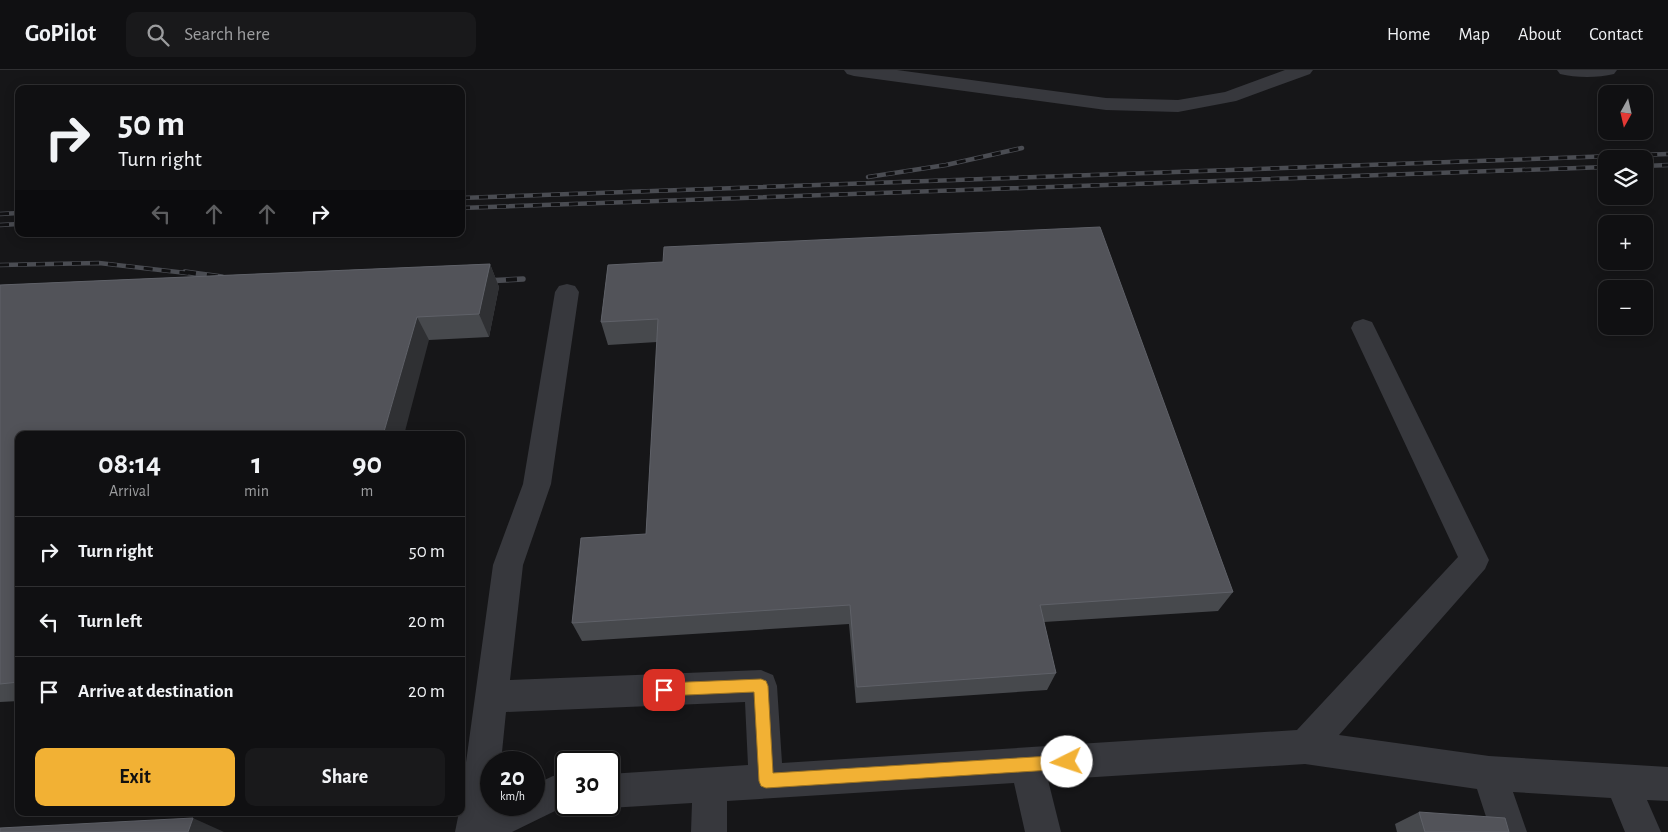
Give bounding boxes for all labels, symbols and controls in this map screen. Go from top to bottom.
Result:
search box [126,12,476,57]
icon: search [144,21,172,49]
text: GoPilot [25,22,96,46]
text: Search here [184,25,270,44]
text: Home [1387,26,1430,44]
text: Map [1458,26,1490,44]
text: About [1518,26,1561,44]
text: Contact [1589,26,1643,44]
north arrow [1598,85,1652,140]
map controls [1598,85,1653,335]
icon: right [35,105,100,170]
text: 50 m [118,107,185,142]
text: Turn right [118,148,202,170]
button: layers [1598,150,1653,205]
icon: left [147,200,175,228]
icon: ahead [200,200,228,228]
icon: ahead [253,200,281,228]
icon: right [306,200,334,228]
button: + [1598,215,1653,270]
button: − [1598,280,1653,335]
text: 08:14 [98,449,161,479]
text: 1 [251,449,262,479]
text: 90 [352,449,382,479]
text: Arrival [109,483,150,499]
text: min [244,483,269,499]
text: m [361,483,373,499]
icon: right [35,538,63,566]
text: Turn right [78,542,153,561]
text: 50 m [409,542,445,561]
icon: left [35,608,63,636]
text: Turn left [78,612,142,631]
text: 20 m [408,612,445,631]
pin [643,669,685,711]
icon: arrive [650,676,678,704]
icon: arrive [35,678,63,706]
text: Arrive at destination [78,682,234,701]
text: 20 m [408,682,445,701]
position arrow [1040,735,1092,787]
button: Exit [35,748,235,806]
button: Share [245,748,445,806]
speed limit sign: 30 [555,751,620,816]
text: 20 [500,765,525,790]
text: km/h [500,790,525,802]

